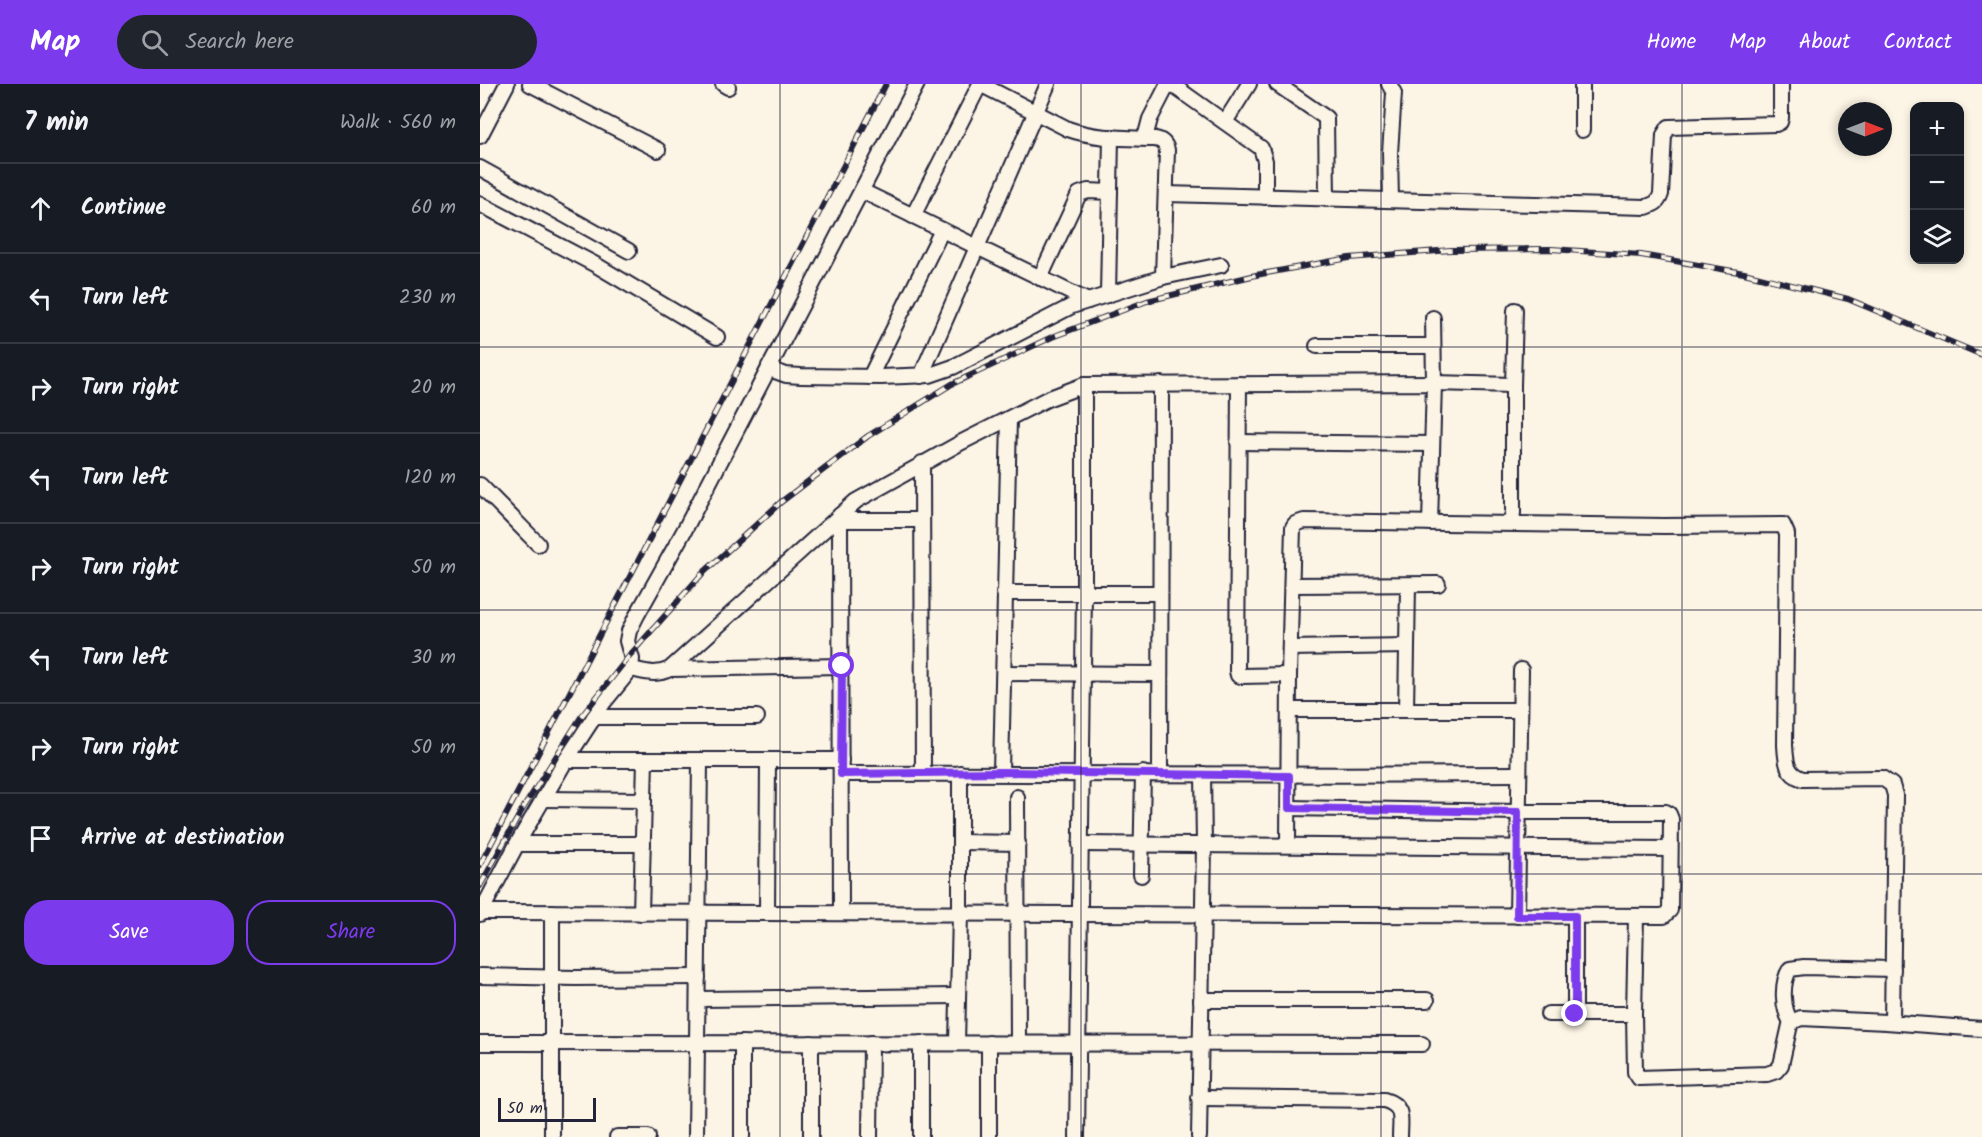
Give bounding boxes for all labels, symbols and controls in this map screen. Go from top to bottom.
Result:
search box [117,15,537,69]
text: Map [30,20,81,65]
text: Search here [186,25,294,60]
icon: search [138,26,171,59]
text: Home [1647,26,1696,59]
text: Map [1729,26,1766,59]
text: About [1799,26,1850,59]
text: Contact [1883,26,1952,59]
text: 7 min [24,102,89,144]
north arrow [1838,102,1892,156]
map controls [1910,102,1964,264]
button: + [1910,102,1964,156]
text: Walk · 560 m [340,107,456,139]
button: − [1910,156,1964,210]
text: Continue [81,191,166,226]
icon: ahead [24,192,57,225]
text: 60 m [411,192,456,224]
button: layers [1910,210,1964,264]
text: Turn left [81,281,168,316]
icon: left [24,282,57,315]
text: 230 m [399,282,456,314]
text: Turn right [81,371,179,406]
icon: right [24,372,57,405]
text: 20 m [410,372,456,404]
text: Turn left [81,461,168,496]
icon: left [24,462,57,495]
text: 120 m [404,462,456,494]
text: Turn right [81,551,179,586]
icon: right [24,552,57,585]
text: 50 m [411,552,456,584]
text: Turn left [81,641,168,676]
icon: left [24,642,57,675]
text: 30 m [411,642,456,674]
route start [828,652,854,678]
text: Turn right [81,731,179,766]
icon: right [24,732,57,765]
text: 50 m [411,732,456,764]
text: Arrive at destination [81,821,284,856]
icon: arrive [24,822,57,855]
button: Save [24,900,234,965]
button: Share [246,900,456,965]
route end [1561,1000,1587,1026]
scale bar [498,1095,596,1122]
text: 50 m [507,1096,543,1121]

